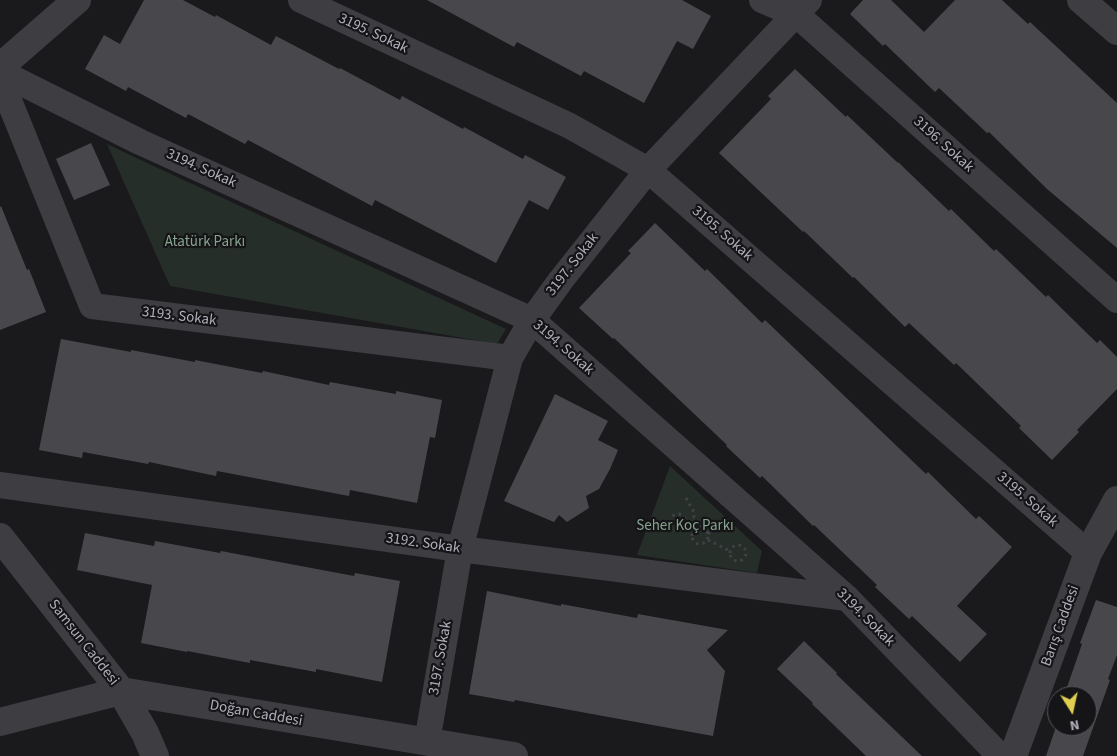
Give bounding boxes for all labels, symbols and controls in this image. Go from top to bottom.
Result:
street label: 3195. Sokak [335,10,411,58]
street label: 3196. Sokak [909,113,977,177]
street label: 3194. Sokak [163,146,239,192]
street label: 3195. Sokak [688,203,756,265]
street label: 3197. Sokak [543,230,603,300]
park label: Atatürk Parkı [165,234,245,252]
street label: 3193. Sokak [141,303,217,331]
street label: 3194. Sokak [529,317,597,379]
street label: 3195. Sokak [993,469,1061,531]
park label: Seher Koç Parkı [636,518,734,536]
street label: 3192. Sokak [385,530,461,558]
street label: Barış Caddesi [1038,583,1084,669]
street label: 3194. Sokak [832,585,898,651]
street label: Samsun Caddesi [44,597,122,689]
street label: 3197. Sokak [426,620,456,696]
north arrow [1047,686,1097,736]
street label: Doğan Caddesi [208,697,304,731]
text: N [1068,714,1081,735]

